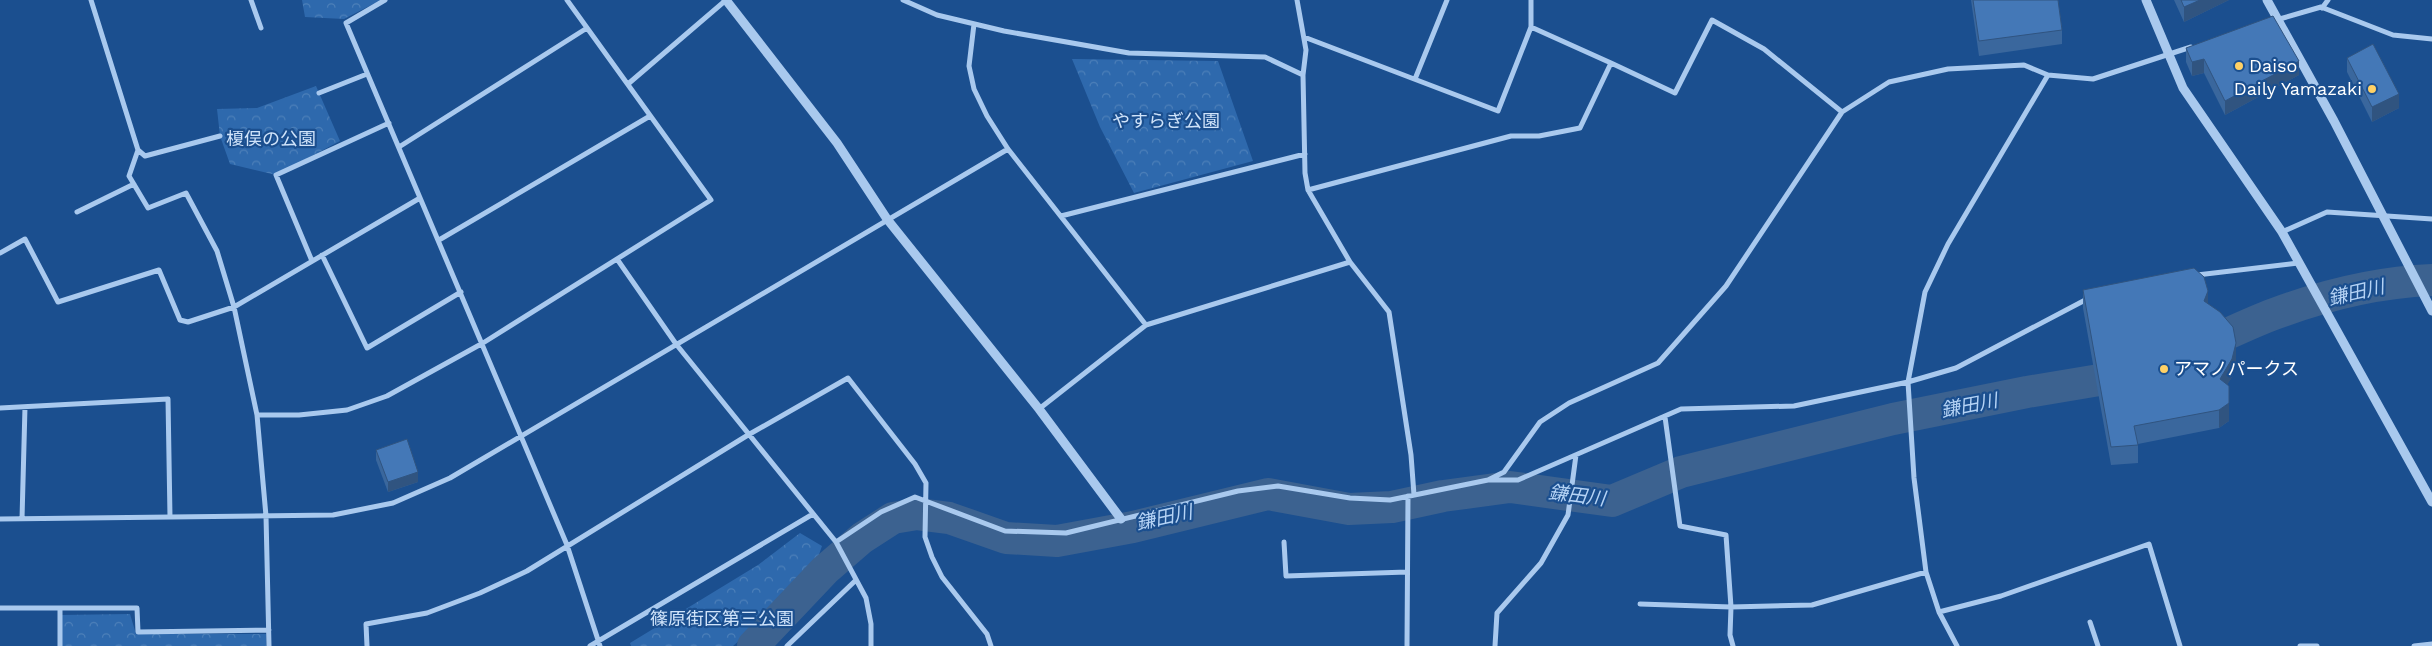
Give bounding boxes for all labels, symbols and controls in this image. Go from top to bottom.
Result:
place label: Daiso [2249,55,2297,76]
marker: Daiso [2233,60,2245,72]
place label: Daily Yamazaki [2234,78,2362,99]
marker: Daily Yamazaki [2366,83,2378,95]
park label: やすらぎ公園 [1112,110,1220,131]
park label: 榎俣の公園 [226,128,316,149]
water label: 鎌田川 [2326,274,2388,310]
place label: アマノパークス [2174,358,2299,379]
marker: アマノパークス [2158,363,2170,375]
water label: 鎌田川 [1939,388,2001,422]
water label: 鎌田川 [1547,481,1609,511]
water label: 鎌田川 [1134,500,1196,535]
park label: 篠原街区第三公園 [650,608,794,629]

